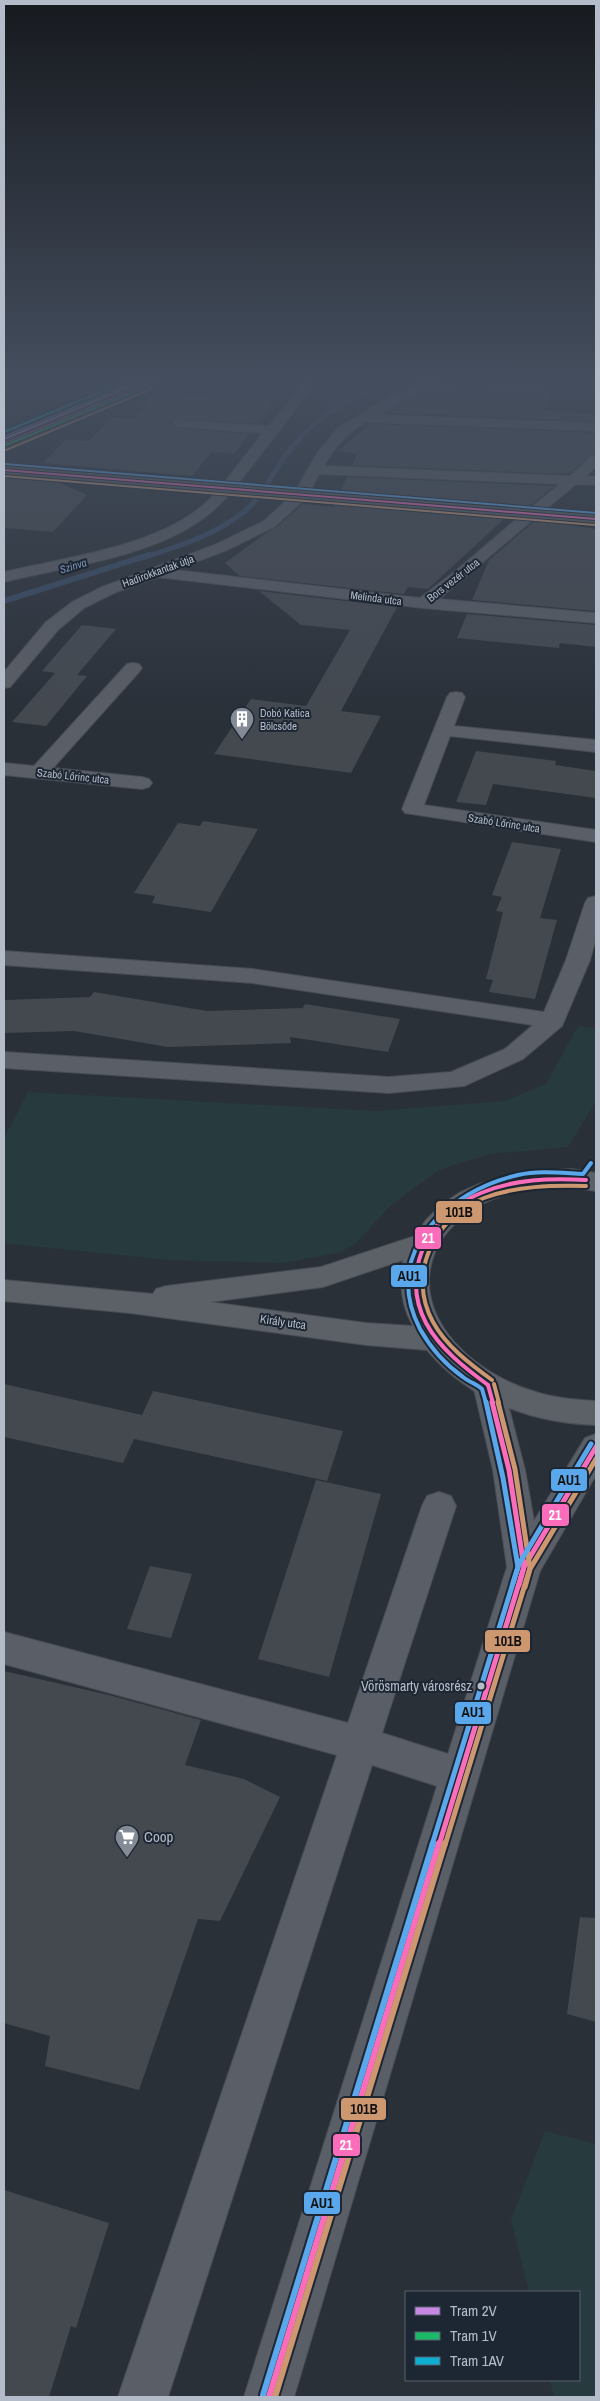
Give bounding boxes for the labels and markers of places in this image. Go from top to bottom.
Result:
building icon: Dobó Katica Bölcsőde [229,706,255,740]
place label: Dobó Katica Bölcsőde [260,706,310,733]
place label: Vörösmarty városrész [361,1677,472,1695]
marker: Vörösmarty városrész [476,1681,486,1691]
supermarket icon: Coop [114,1824,140,1858]
place label: Coop [144,1826,174,1847]

